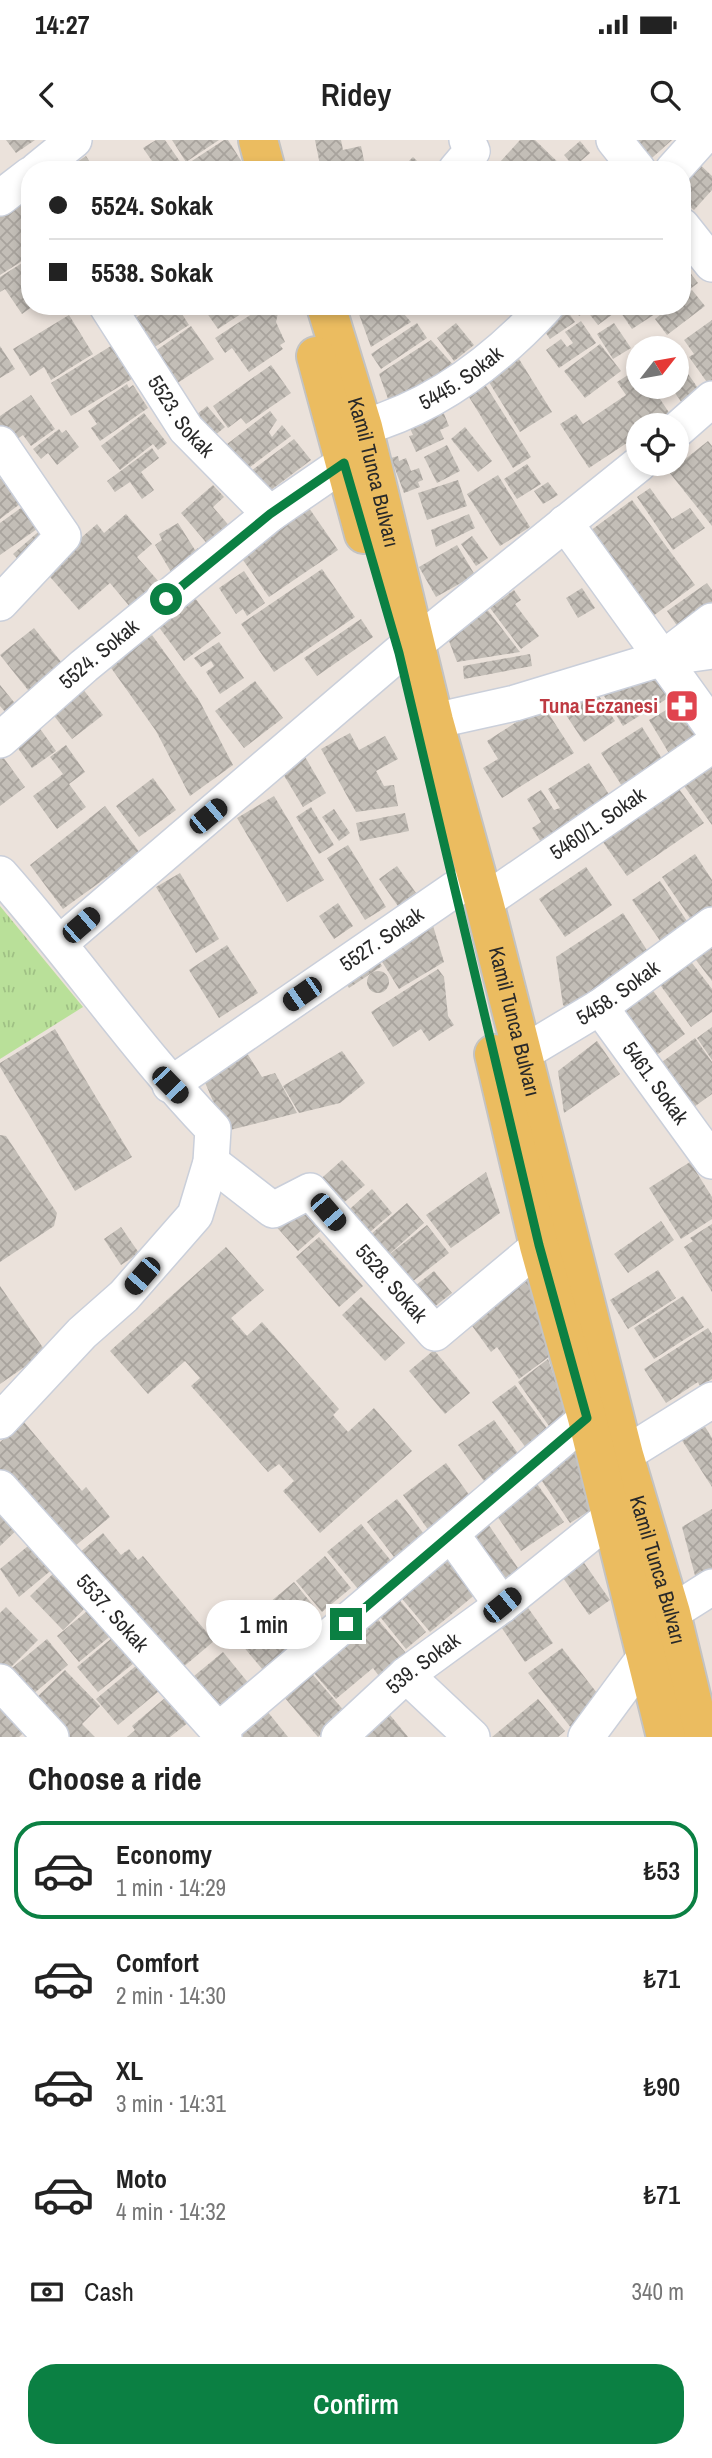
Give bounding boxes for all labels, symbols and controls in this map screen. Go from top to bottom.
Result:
text: 14:27 [35,7,90,42]
text: Ridey [321,73,391,116]
icon: back [28,76,66,114]
icon: search [646,76,684,114]
text: 5524. Sokak [91,188,213,223]
text: 5538. Sokak [91,255,213,290]
north arrow [626,336,690,399]
map controls [626,336,689,476]
street label: 5445. Sokak [414,339,509,417]
street label: 5523. Sokak [141,369,221,464]
street label: Kamil Tunca Bulvarı [341,394,406,550]
button: locate [626,413,689,476]
route start [150,583,182,615]
street label: 5524. Sokak [52,612,145,696]
pharmacy icon: Tuna Eczanesi [663,687,701,725]
place label: Tuna Eczanesi [540,691,658,720]
street label: 5460/1. Sokak [544,780,651,867]
car [186,794,231,838]
street label: 5527. Sokak [334,900,429,978]
car [59,903,104,947]
street label: Kamil Tunca Bulvarı [482,943,548,1099]
street label: 5458. Sokak [571,953,666,1032]
car [279,973,326,1015]
street label: 5461. Sokak [616,1035,696,1130]
car [148,1063,193,1107]
car [307,1189,350,1235]
street label: 5528. Sokak [349,1237,434,1329]
car [121,1253,164,1299]
street label: Kamil Tunca Bulvarı [623,1492,693,1647]
street label: 5537. Sokak [70,1567,156,1658]
car [480,1584,525,1626]
callout: 1 min [206,1600,322,1648]
route end [330,1608,362,1640]
text: 1 min [240,1609,288,1640]
street label: 539. Sokak [379,1625,466,1700]
text: Choose a ride [28,1757,202,1800]
text: Economy [116,1837,212,1872]
icon: car [32,1839,95,1902]
text: ₺53 [644,1853,680,1888]
text: 1 min · 14:29 [116,1872,226,1903]
text: Comfort [116,1945,199,1980]
icon: car [32,1947,95,2010]
text: ₺71 [644,1961,680,1996]
text: 2 min · 14:30 [116,1980,226,2011]
text: XL [116,2053,143,2088]
icon: car [32,2055,95,2118]
text: ₺90 [644,2069,680,2104]
text: 3 min · 14:31 [116,2088,226,2119]
text: Moto [116,2161,167,2196]
icon: car [32,2163,95,2226]
text: ₺71 [644,2177,680,2212]
text: 4 min · 14:32 [116,2196,226,2227]
icon: cash [28,2273,66,2311]
text: Cash [84,2274,134,2309]
text: 340 m [632,2276,684,2307]
button: Confirm [28,2364,684,2444]

